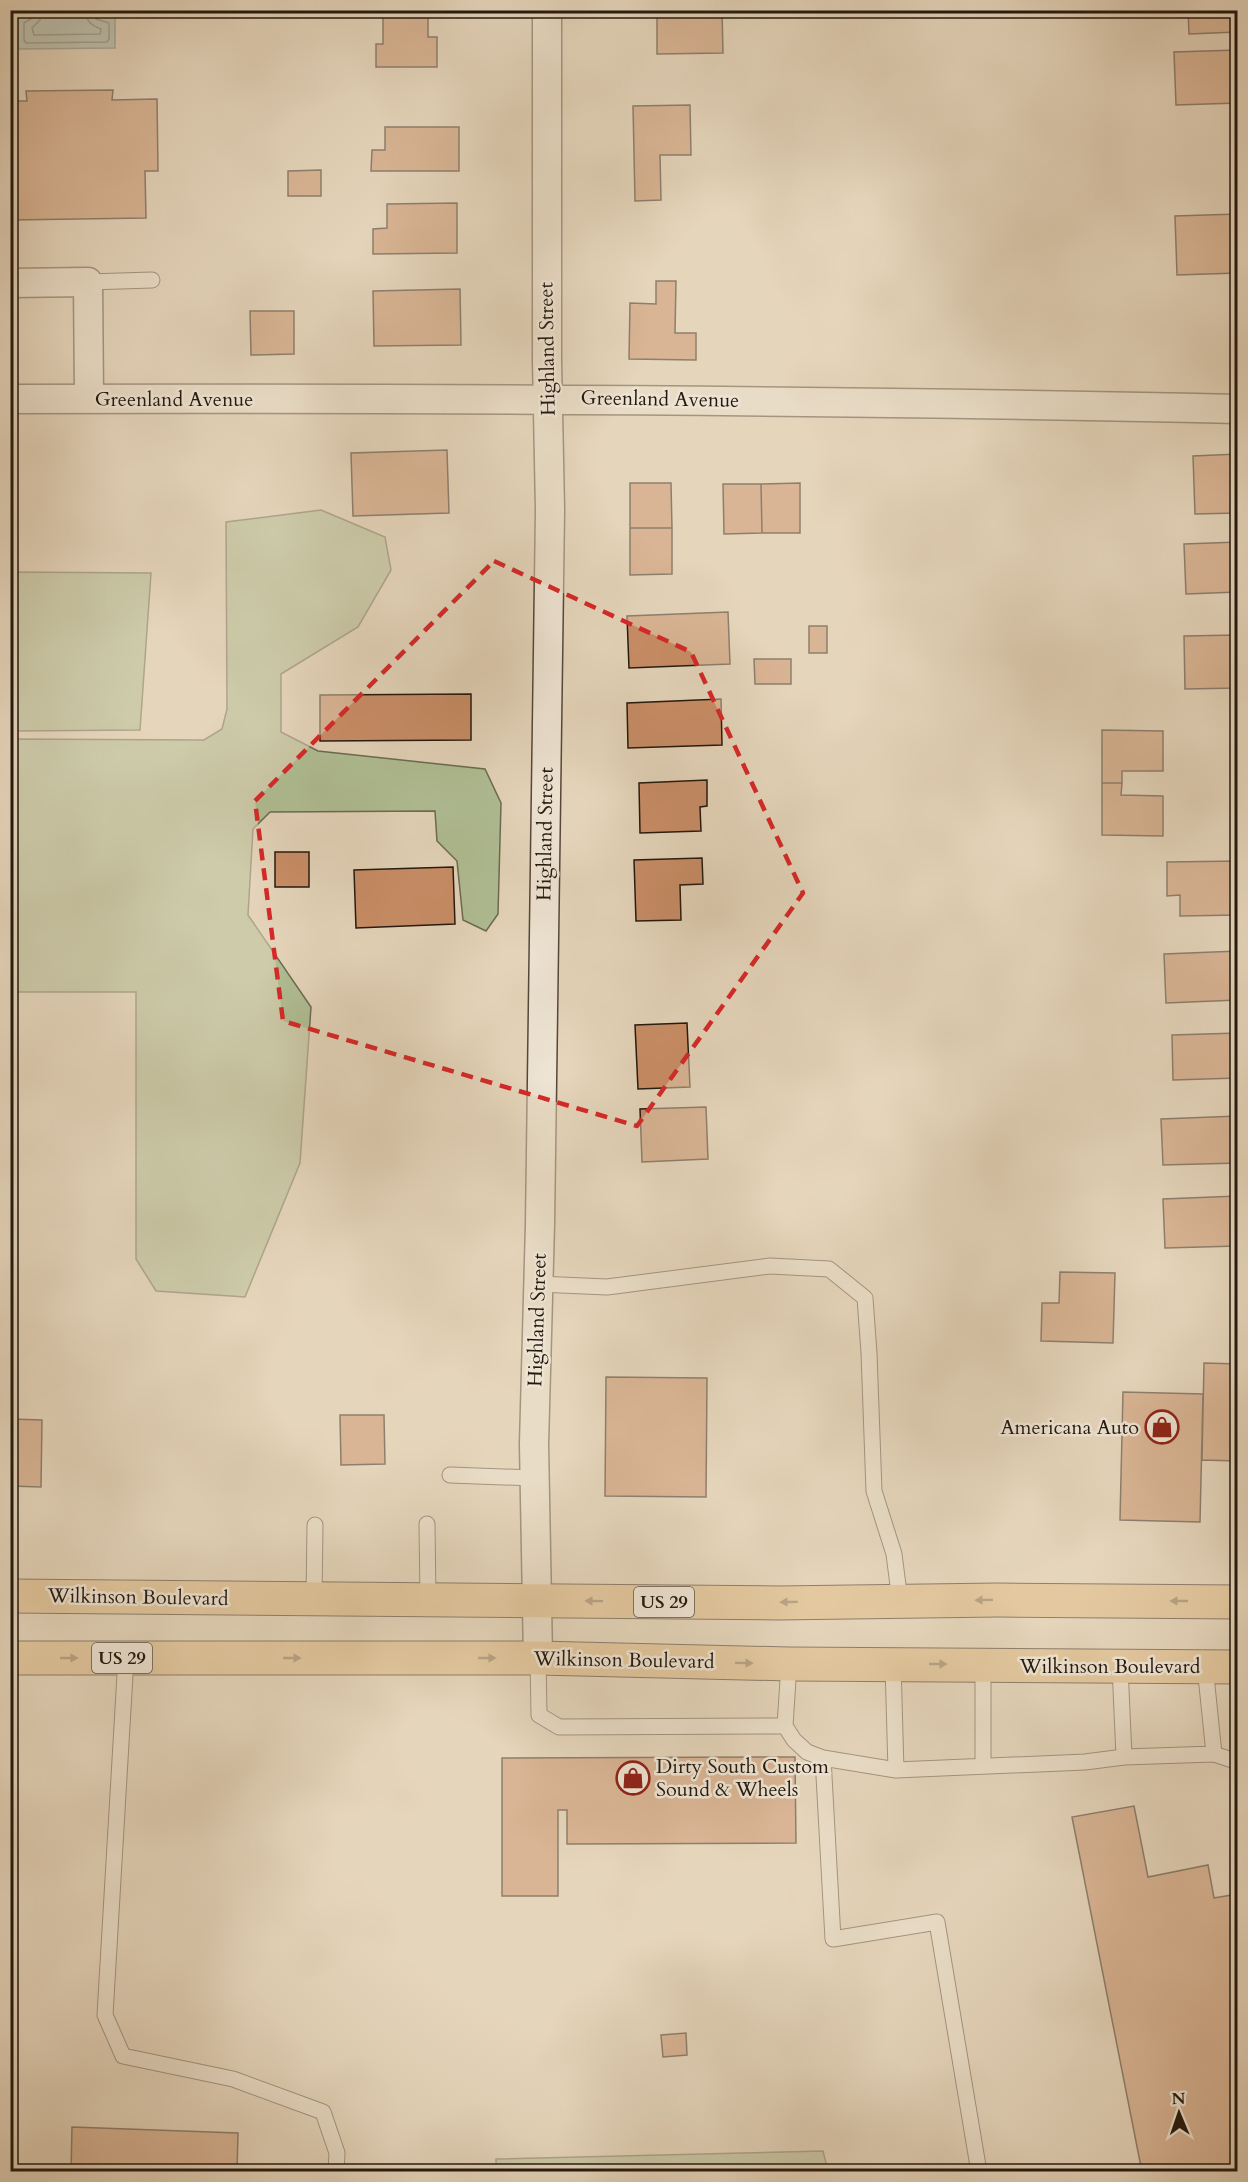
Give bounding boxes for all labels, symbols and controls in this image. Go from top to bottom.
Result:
street label: Highland Street [532,281,562,416]
street label: Greenland Avenue [580,384,740,414]
street label: Greenland Avenue [95,386,253,413]
street label: Highland Street [530,766,560,901]
street label: Highland Street [521,1252,553,1387]
shop icon: Americana Auto [1144,1409,1180,1445]
place label: Americana Auto [1000,1414,1139,1441]
street label: Wilkinson Boulevard [46,1582,229,1612]
road number: US 29 [634,1587,694,1617]
one-way arrow [975,1595,994,1605]
one-way arrow [585,1596,604,1606]
one-way arrow [1170,1596,1189,1606]
one-way arrow [780,1598,799,1607]
road number: US 29 [92,1643,152,1673]
street label: Wilkinson Boulevard [532,1645,715,1675]
one-way arrow [59,1653,78,1663]
one-way arrow [283,1653,302,1663]
one-way arrow [478,1653,497,1663]
street label: Wilkinson Boulevard [1019,1653,1201,1680]
one-way arrow [734,1658,753,1668]
one-way arrow [929,1660,948,1669]
place label: Dirty South Custom Sound & Wheels [656,1753,829,1803]
shop icon: Dirty South Custom Sound & Wheels [615,1760,651,1796]
north arrow [1149,2083,1209,2143]
text: N [1171,2088,1186,2110]

